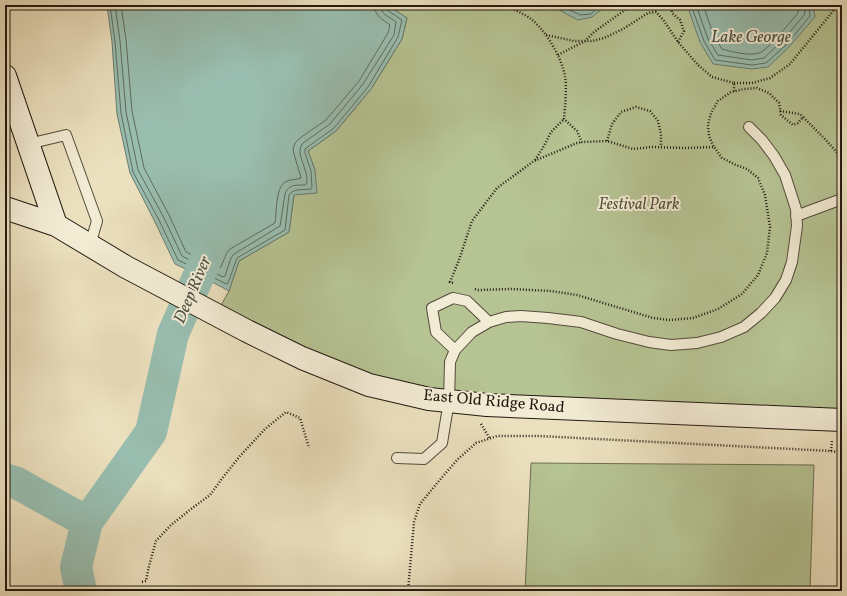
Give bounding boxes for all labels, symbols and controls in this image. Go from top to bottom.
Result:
water label: Lake George [711,26,792,49]
park label: Festival Park [599,194,680,216]
water label: Deep River [169,252,218,327]
street label: East Old Ridge Road [422,385,566,419]

